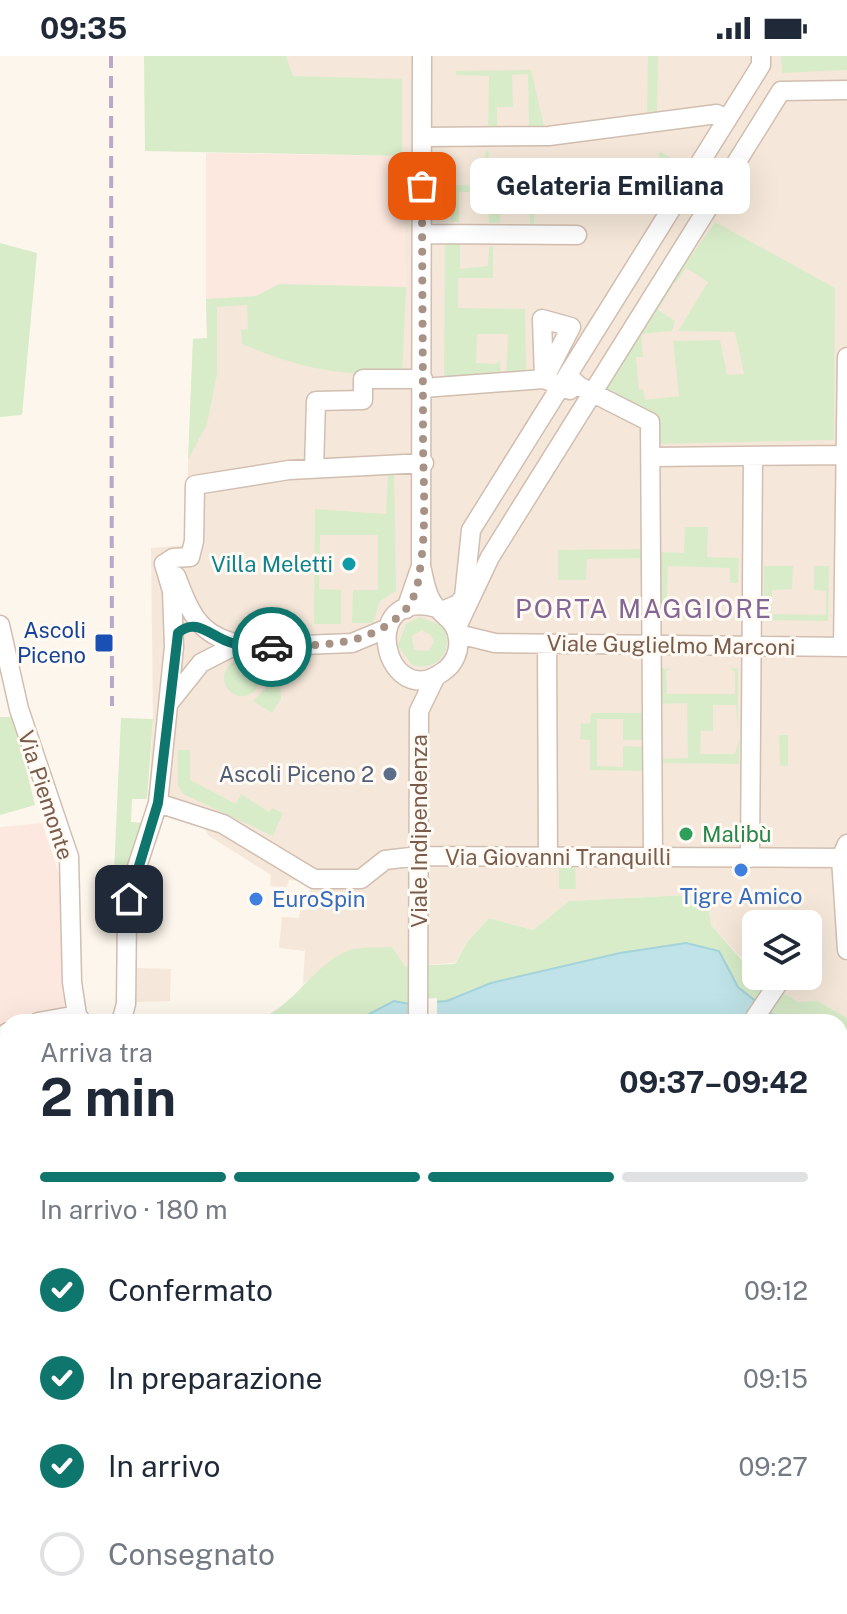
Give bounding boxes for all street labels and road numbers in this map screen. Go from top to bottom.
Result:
street label: Viale Guglielmo Marconi [546,630,796,660]
street label: Via Piemonte [13,727,79,863]
street label: Viale Indipendenza [406,734,432,928]
street label: Via Giovanni Tranquilli [445,844,671,870]

